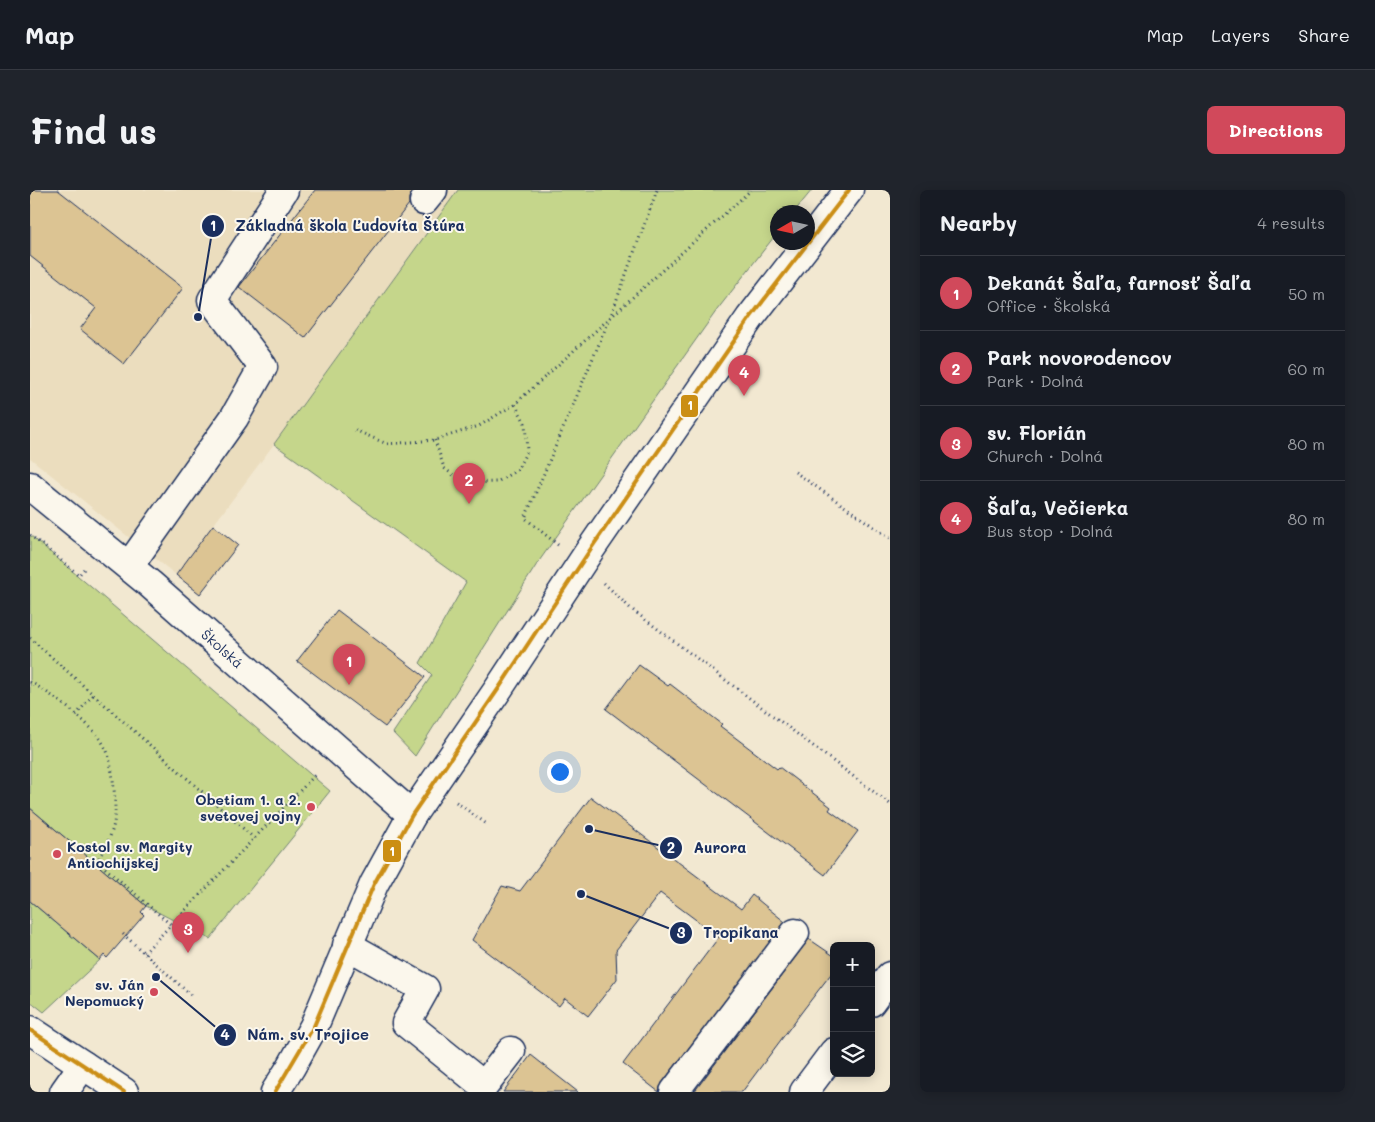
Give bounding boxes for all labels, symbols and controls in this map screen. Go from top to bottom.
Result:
text: Map [25,19,74,50]
text: Map [1147,23,1183,47]
text: Layers [1211,23,1270,47]
text: Share [1298,23,1350,47]
button: Directions [1207,106,1345,154]
text: Find us [30,107,157,153]
north arrow [770,205,815,250]
text: Nearby [940,209,1017,236]
callout: Základná škola Ľudovíta Štúra [200,211,475,241]
text: 4 results [1257,212,1325,233]
text: 1 [210,215,216,235]
text: Základná škola Ľudovíta Štúra [235,215,465,235]
text: Dekanát Šaľa, farnosť Šaľa [987,270,1251,295]
text: 1 [952,283,960,304]
text: 50 m [1288,283,1325,304]
text: Office · Školská [987,295,1111,316]
text: Park novorodencov [987,345,1172,370]
pin: 4 [728,355,760,396]
text: 2 [952,358,960,379]
text: 60 m [1288,358,1325,379]
text: Park · Dolná [987,370,1084,391]
line badge: 1 [680,394,699,418]
text: 1 [687,395,693,414]
text: sv. Florián [987,420,1086,445]
text: 3 [951,433,961,454]
text: 80 m [1288,433,1325,454]
text: Church · Dolná [987,445,1103,466]
pin: 2 [453,463,485,504]
text: Šaľa, Večierka [987,495,1128,520]
text: 4 [951,508,961,529]
text: 80 m [1288,508,1325,529]
text: Bus stop · Dolná [987,520,1113,541]
street label: Školská [198,624,248,672]
pin: 1 [333,644,365,685]
your location [547,759,573,785]
place label: Obetiam 1. a 2. svetovej vojny [195,790,301,825]
marker: Obetiam 1. a 2. svetovej vojny [305,801,317,813]
callout: Aurora [659,833,757,863]
place label: Kostol sv. Margity Antiochijskej [67,837,193,872]
text: 2 [667,837,675,857]
text: Aurora [694,837,747,857]
line badge: 1 [382,839,402,863]
text: 1 [389,841,395,860]
marker: Kostol sv. Margity Antiochijskej [51,848,63,860]
pin: 3 [172,912,204,953]
callout: Tropikana [669,918,789,948]
text: 3 [676,922,686,942]
text: Tropikana [703,922,779,942]
map controls [830,942,875,1077]
button: + [830,942,875,987]
place label: sv. Ján Nepomucký [65,975,144,1010]
marker: sv. Ján Nepomucký [148,986,160,998]
button: − [830,987,875,1032]
callout: Nám. sv. Trojice [213,1020,379,1050]
text: 4 [220,1024,230,1044]
text: Nám. sv. Trojice [247,1024,369,1044]
button: layers [830,1032,875,1077]

